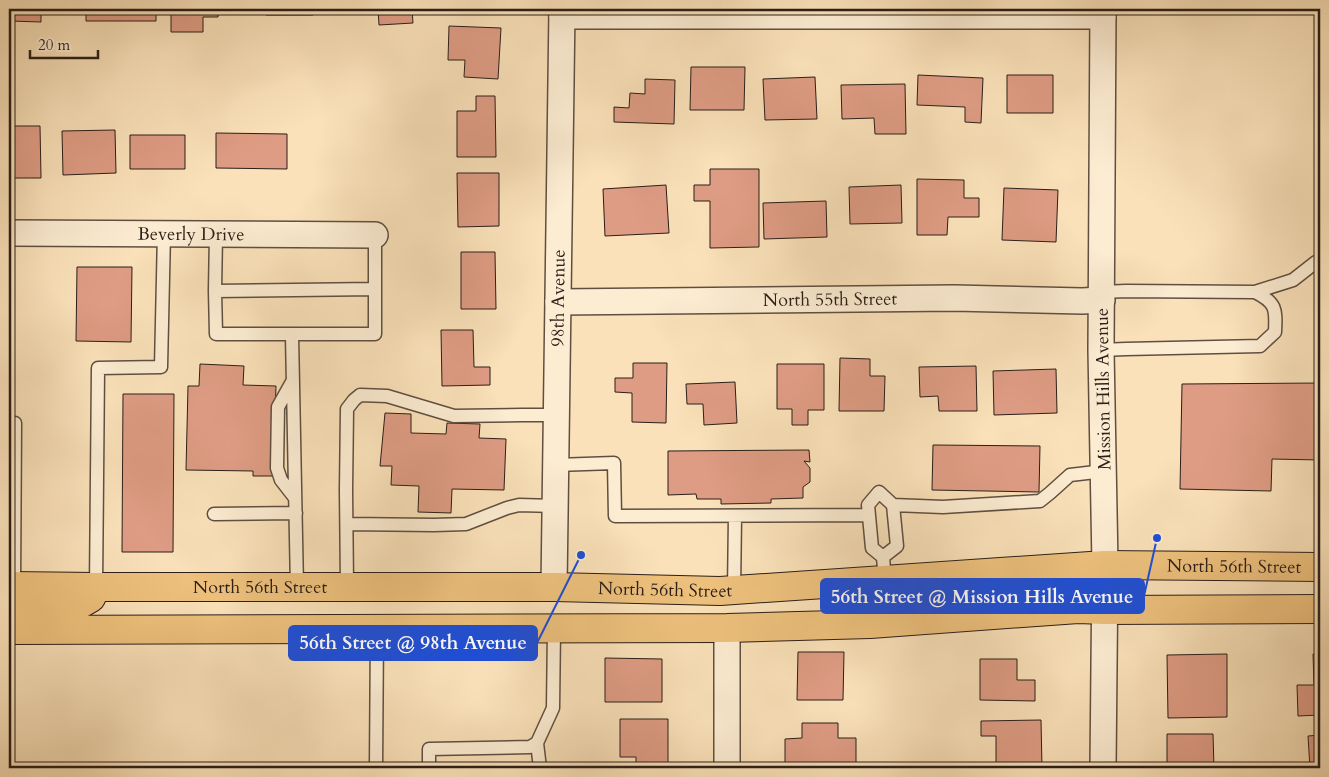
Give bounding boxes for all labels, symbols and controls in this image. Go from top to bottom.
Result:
scale bar [30,28,98,60]
text: 20 m [38,35,70,55]
street label: Beverly Drive [138,222,244,247]
street label: 98th Avenue [545,249,572,347]
street label: North 55th Street [763,287,898,313]
street label: Mission Hills Avenue [1090,308,1117,470]
street label: North 56th Street [1167,554,1302,580]
street label: North 56th Street [193,575,327,600]
street label: North 56th Street [597,576,733,604]
callout: 56th Street @ Mission Hills Avenue [821,579,1144,613]
text: 56th Street @ Mission Hills Avenue [831,584,1133,610]
callout: 56th Street @ 98th Avenue [289,626,537,660]
text: 56th Street @ 98th Avenue [299,630,527,656]

